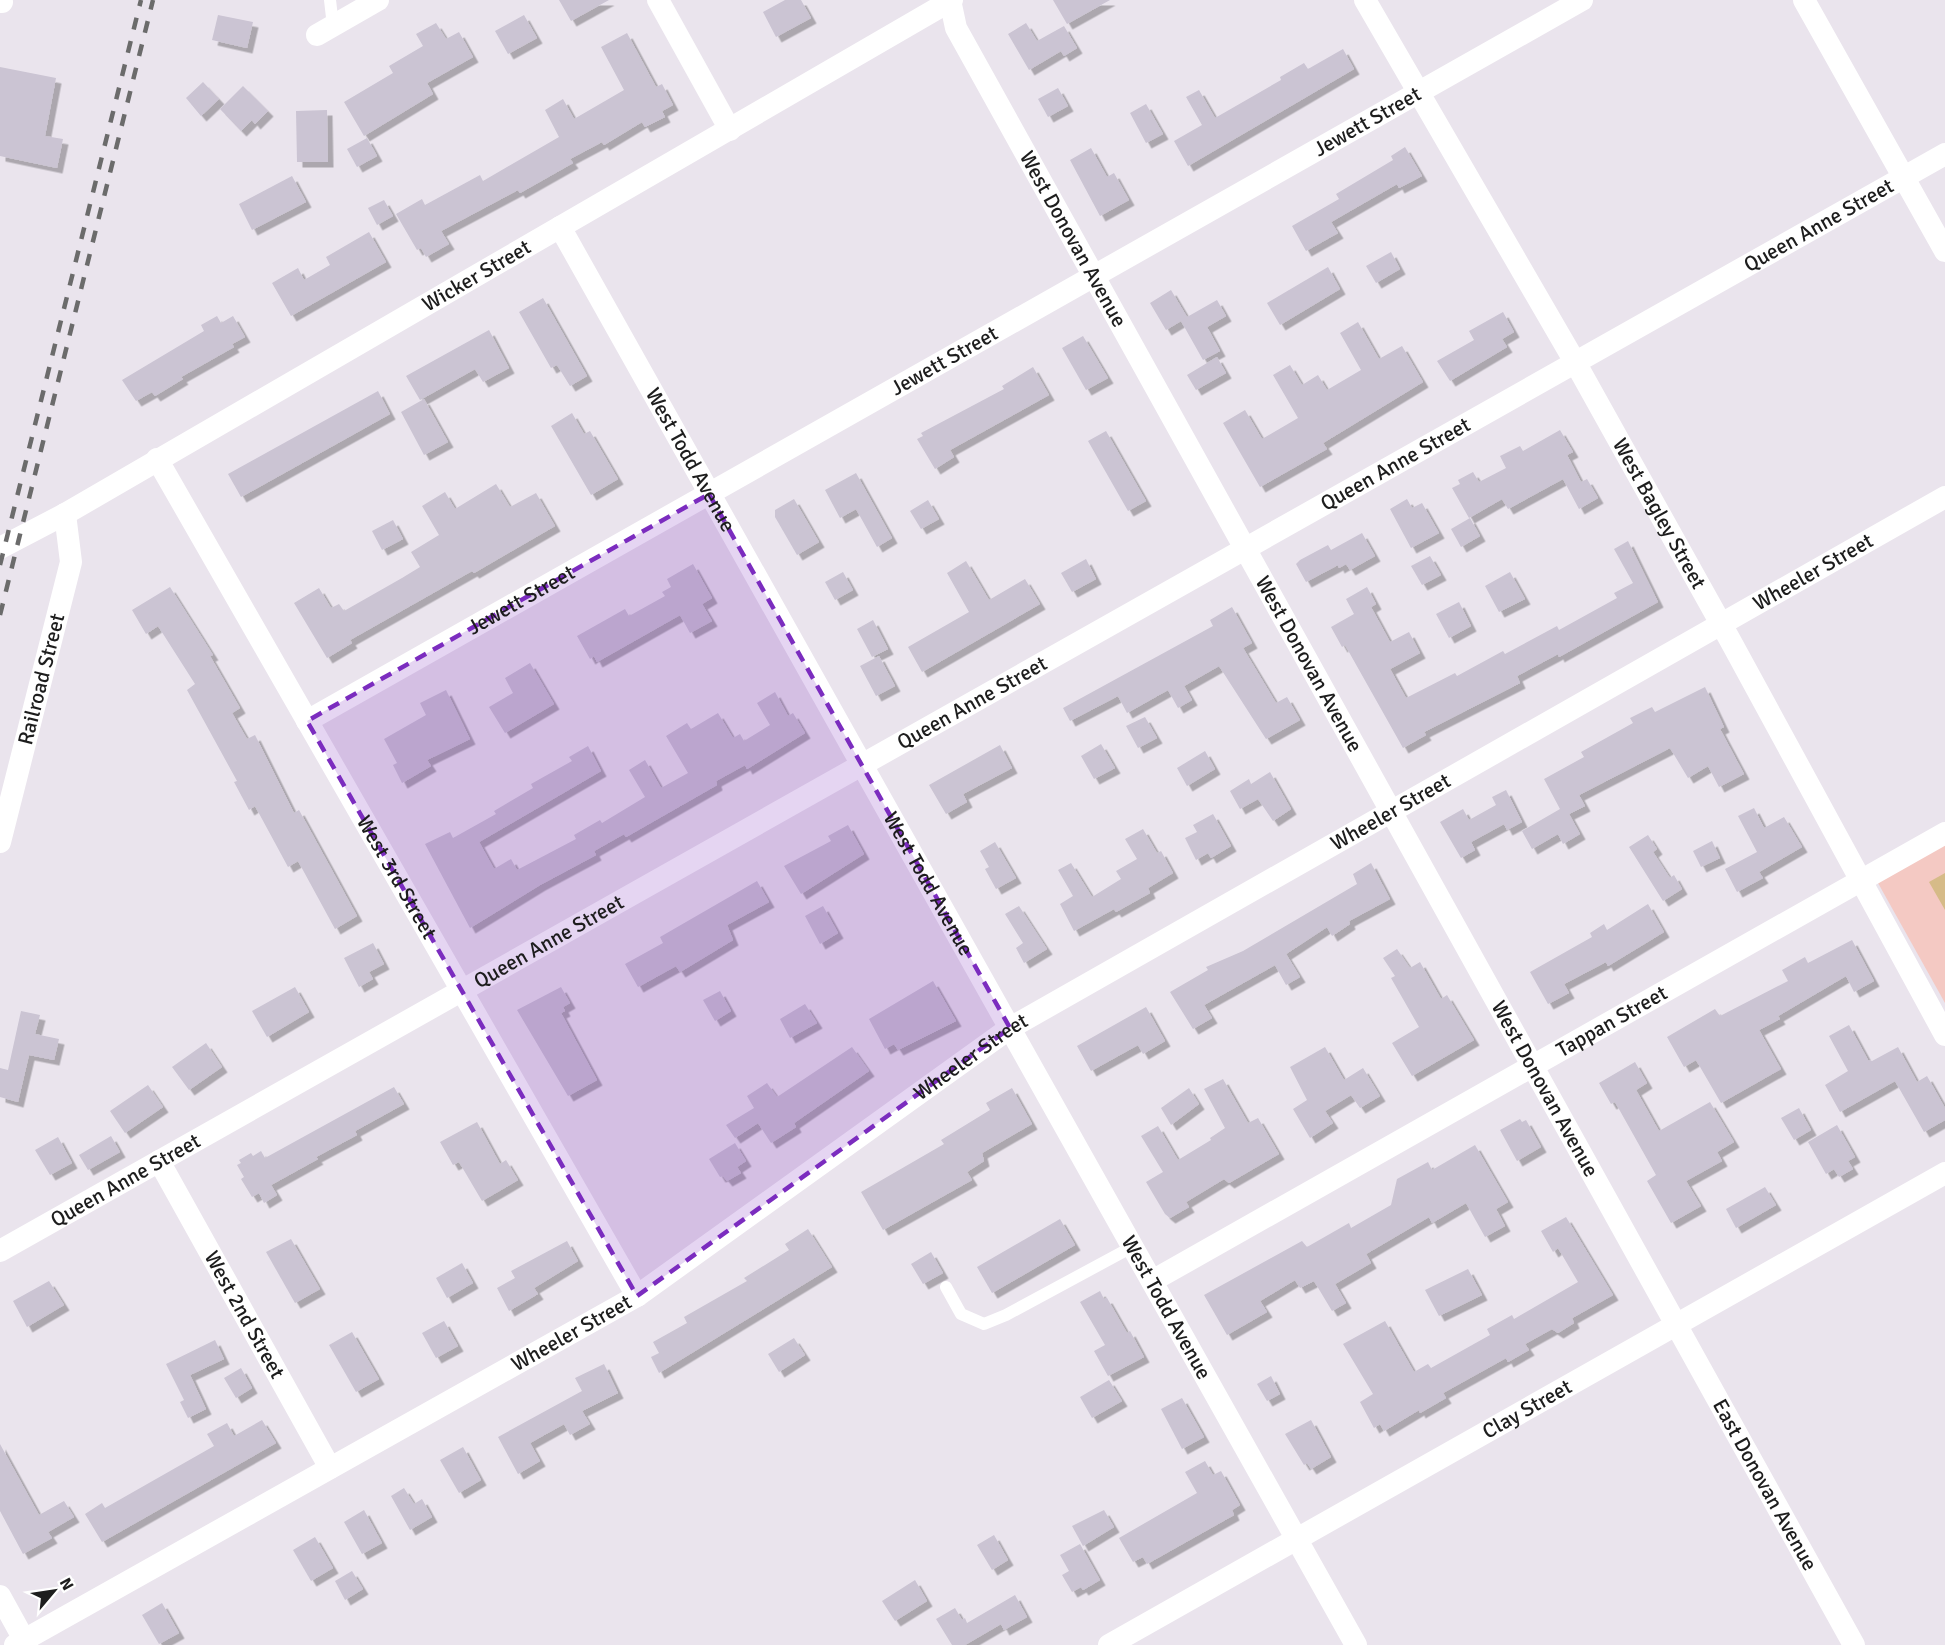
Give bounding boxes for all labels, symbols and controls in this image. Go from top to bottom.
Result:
street label: Jewett Street [1309,81,1426,162]
street label: West Donovan Avenue [1014,146,1132,332]
street label: Queen Anne Street [1739,173,1898,278]
street label: Wicker Street [418,234,536,317]
street label: Jewett Street [886,320,1002,401]
street label: West Todd Avenue [640,383,741,536]
street label: Queen Anne Street [1316,411,1475,517]
street label: West Bagley Street [1607,434,1712,593]
street label: Wheeler Street [1748,528,1878,616]
street label: Jewett Street [463,559,579,641]
street label: West Donovan Avenue [1250,571,1368,757]
street label: Railroad Street [12,611,70,747]
street label: Queen Anne Street [893,650,1052,755]
street label: Wheeler Street [1326,768,1455,856]
street label: West Todd Avenue [878,807,979,960]
street label: West 3rd Street [351,811,442,944]
street label: Queen Anne Street [469,889,628,994]
street label: Tappan Street [1552,980,1672,1063]
street label: West Donovan Avenue [1486,996,1604,1181]
street label: Wheeler Street [909,1008,1032,1106]
street label: Queen Anne Street [46,1128,205,1233]
street label: West Todd Avenue [1116,1231,1217,1384]
street label: West 2nd Street [199,1246,291,1383]
street label: Wheeler Street [507,1289,636,1377]
street label: Clay Street [1478,1373,1576,1445]
street label: East Donovan Avenue [1707,1394,1823,1575]
north arrow [24,1561,84,1621]
text: N [55,1574,78,1594]

